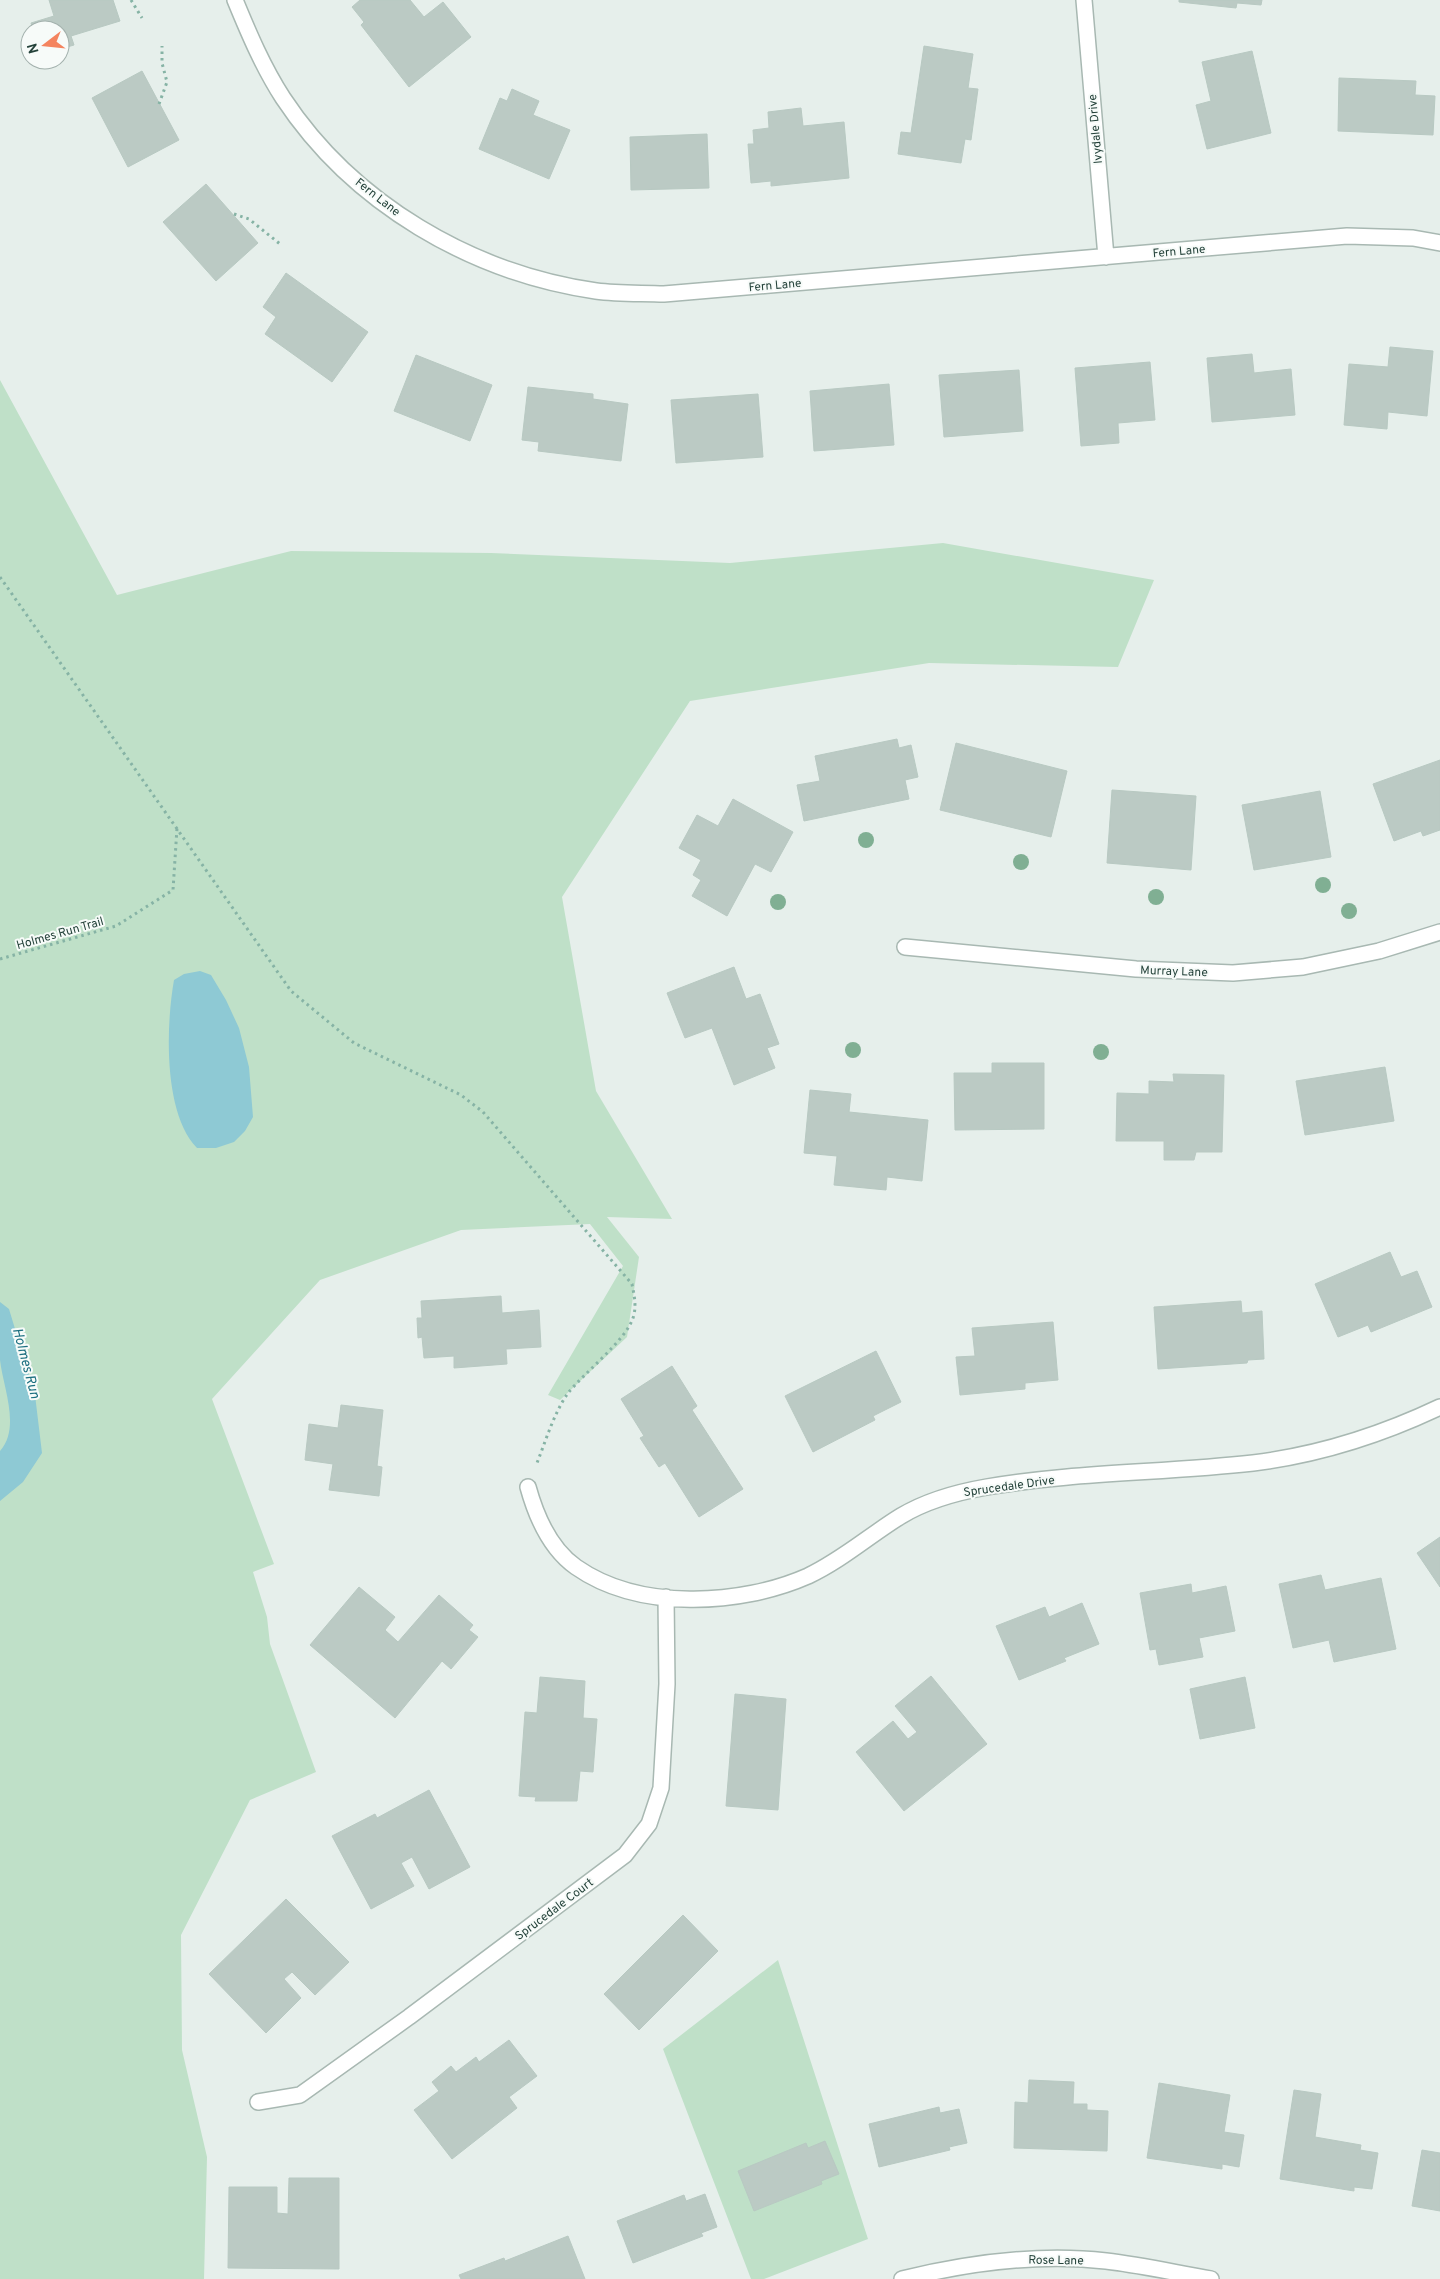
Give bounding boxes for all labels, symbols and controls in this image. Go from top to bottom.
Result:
north arrow [20,20,70,70]
text: N [24,41,44,55]
street label: Ivydale Drive [1085,93,1107,165]
street label: Fern Lane [352,175,403,220]
street label: Fern Lane [1152,242,1206,262]
street label: Fern Lane [748,276,802,296]
street label: Holmes Run Trail [15,914,106,954]
street label: Murray Lane [1140,963,1208,981]
water label: Holmes Run [8,1326,43,1401]
street label: Sprucedale Drive [963,1473,1056,1501]
street label: Sprucedale Court [512,1875,597,1945]
street label: Rose Lane [1028,2253,1084,2269]

